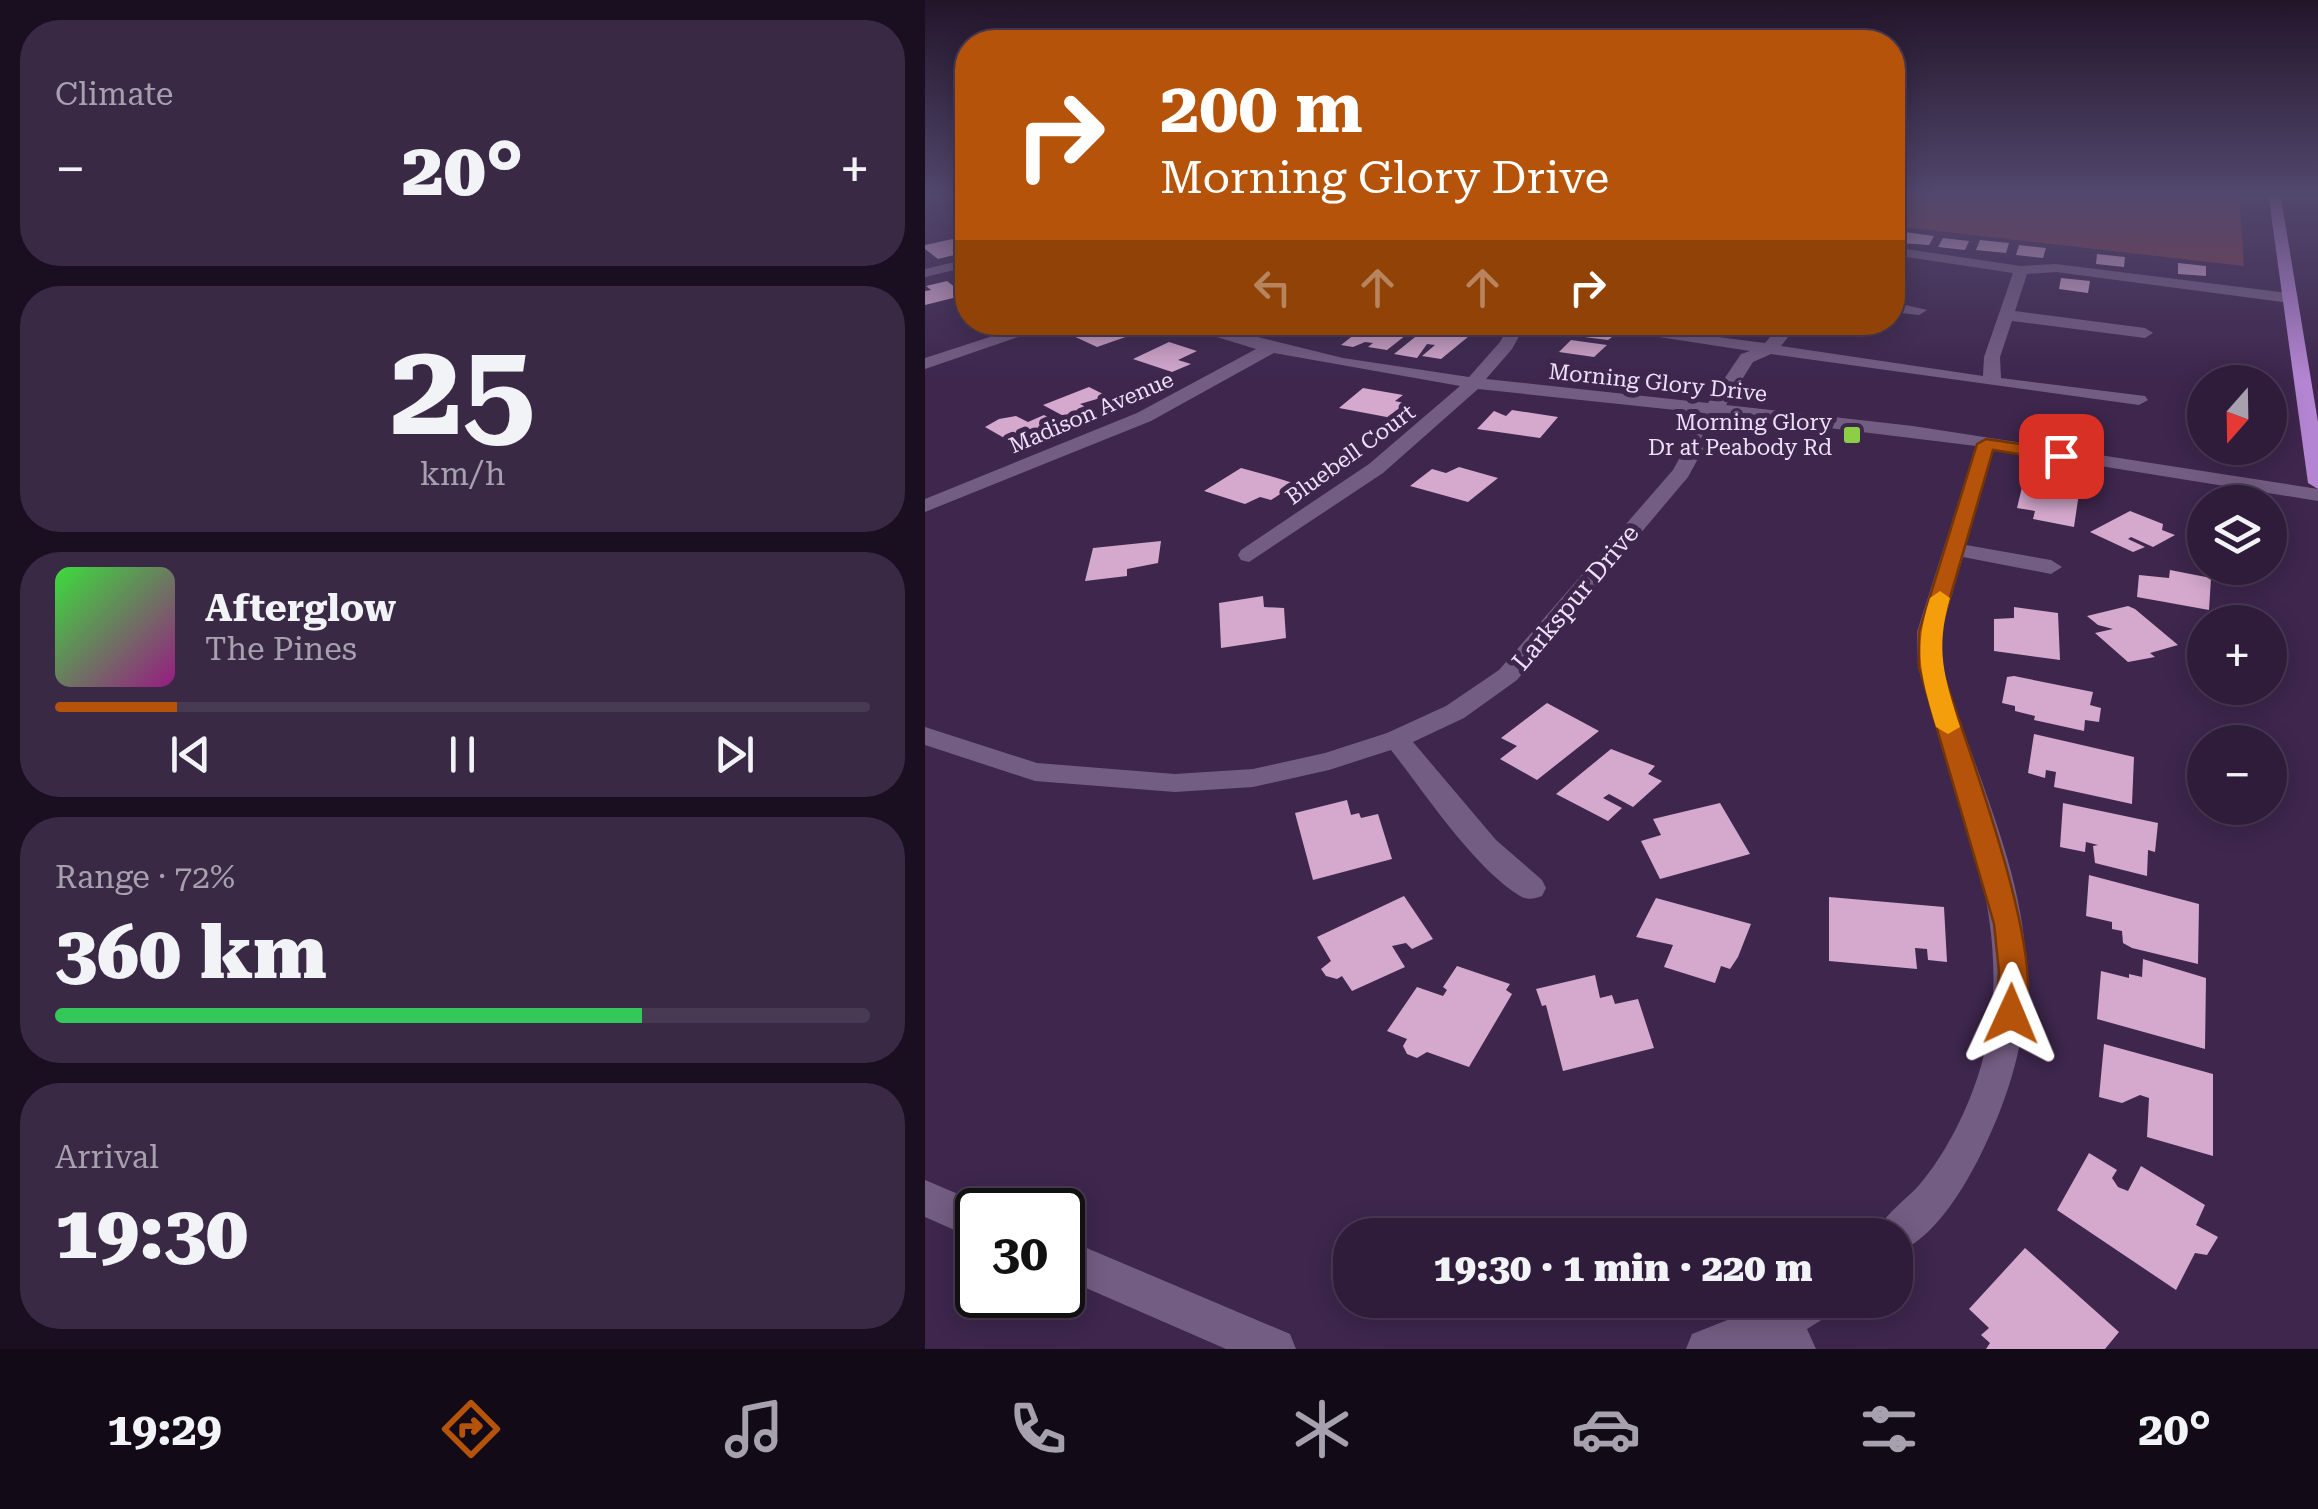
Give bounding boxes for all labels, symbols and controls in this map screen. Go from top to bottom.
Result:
text: 200 m [1160,67,1363,149]
icon: right [995,70,1125,200]
text: Climate [55,75,173,113]
text: 20° [402,125,523,213]
text: − [55,137,86,201]
text: + [839,137,870,201]
text: Morning Glory Drive [1160,151,1609,204]
icon: left [1245,260,1300,315]
icon: ahead [1350,260,1405,315]
icon: ahead [1455,260,1510,315]
icon: right [1560,260,1615,315]
text: 25 [390,313,535,466]
street label: Morning Glory Drive [1547,359,1768,406]
north arrow [2187,365,2287,465]
map controls [2187,365,2287,825]
street label: Madison Avenue [1005,367,1177,458]
street label: Bluebell Court [1281,399,1420,509]
place label: Morning Glory Dr at Peabody Rd [1648,410,1832,460]
pin [2019,414,2104,499]
marker: Morning Glory Dr at Peabody Rd [1841,424,1863,446]
icon: arrive [2034,429,2089,484]
text: km/h [420,455,505,493]
button: layers [2187,485,2287,585]
street label: Larkspur Drive [1506,519,1645,676]
text: Afterglow [205,586,396,630]
button: + [2187,605,2287,705]
text: The Pines [205,630,357,668]
button: − [2187,725,2287,825]
icon: previous [163,727,218,782]
icon: pause [435,727,490,782]
icon: next [707,727,762,782]
text: Range · 72% [55,858,235,896]
text: 360 km [55,908,327,996]
position arrow [1959,962,2063,1066]
text: Arrival [55,1138,159,1176]
text: 19:30 [55,1188,248,1276]
speed limit sign: 30 [955,1188,1085,1318]
text: 19:30 · 1 min · 220 m [1433,1246,1813,1290]
icon: directions [436,1394,506,1464]
icon: music [719,1394,789,1464]
icon: phone [1003,1394,1073,1464]
icon: climate [1287,1394,1357,1464]
icon: car [1571,1394,1641,1464]
icon: filters [1854,1394,1924,1464]
text: 19:29 [107,1403,222,1456]
text: 20° [2138,1403,2211,1456]

